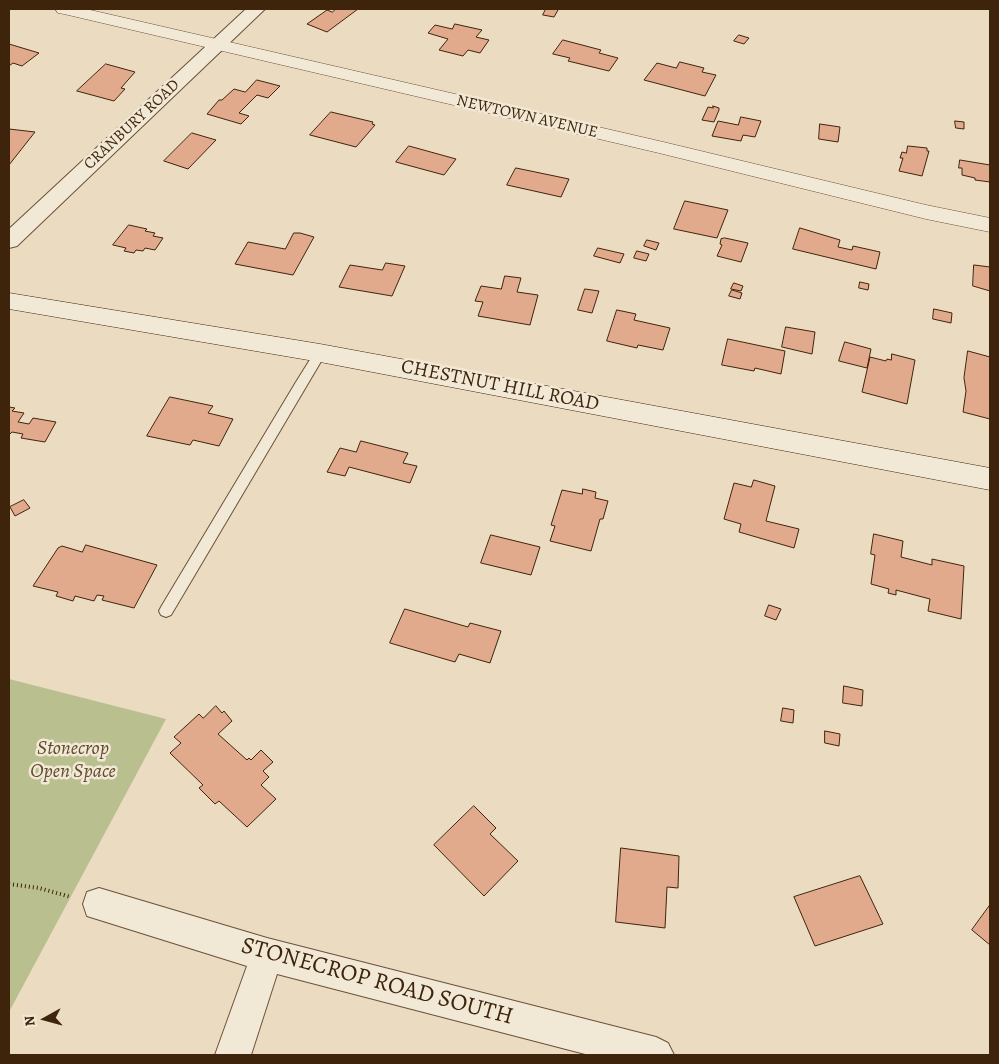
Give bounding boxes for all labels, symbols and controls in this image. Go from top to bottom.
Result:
street label: CRANBURY ROAD [80,76,184,174]
street label: NEWTOWN AVENUE [455,91,599,143]
street label: CHESTNUT HILL ROAD [399,355,601,417]
park label: Stonecrop Open Space [30,737,116,784]
street label: STONECROP ROAD SOUTH [238,932,516,1032]
north arrow [20,994,70,1044]
text: N [20,1015,40,1027]

